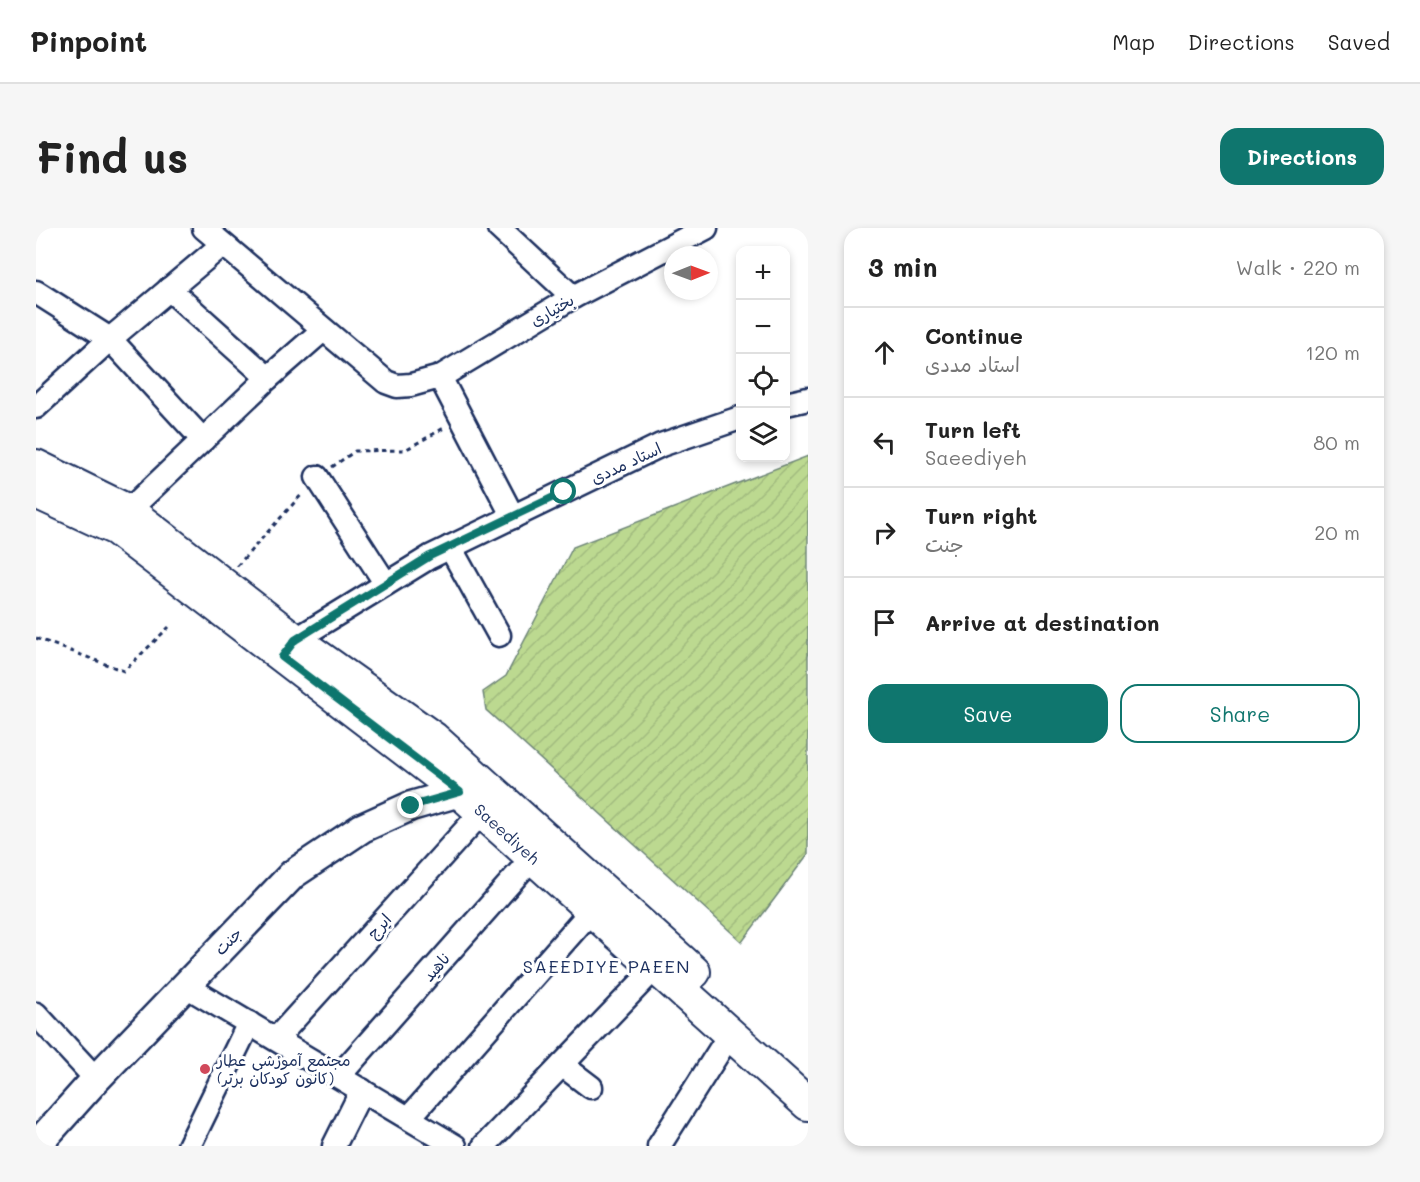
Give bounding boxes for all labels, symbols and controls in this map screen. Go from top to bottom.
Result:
text: Pinpoint [30,23,147,59]
text: Map [1112,28,1155,55]
text: Directions [1188,28,1295,55]
text: Saved [1328,28,1390,55]
button: Directions [1220,128,1384,185]
text: Find us [36,129,188,184]
north arrow [664,246,718,300]
map controls [736,246,790,462]
button: + [736,246,790,300]
text: 3 min [868,250,937,284]
text: Walk · 220 m [1236,254,1360,280]
street label: بختیاری [526,289,578,331]
button: − [736,300,790,354]
text: Continue [925,321,1023,350]
icon: ahead [868,336,901,369]
text: 120 m [1305,339,1360,365]
text: استاد مددی [925,351,1020,377]
button: locate [736,354,790,408]
button: layers [736,408,790,462]
text: Turn left [925,415,1021,444]
icon: left [868,426,901,459]
text: 80 m [1313,429,1360,455]
street label: استاد مددی [587,437,665,488]
text: Saeediyeh [925,444,1026,470]
route start [550,478,576,504]
text: Turn right [925,501,1037,530]
icon: right [868,516,901,549]
text: 20 m [1314,519,1360,545]
text: جنت [925,531,964,557]
icon: arrive [868,606,901,639]
text: Arrive at destination [925,608,1160,637]
button: Save [868,684,1108,743]
button: Share [1120,684,1360,743]
route end [397,792,423,818]
street label: Saeediyeh [470,799,544,869]
street label: ایرج [362,909,396,943]
street label: جنت [209,922,246,959]
street label: ناهید [417,948,454,985]
district label: SAEEDIYE PAEEN [523,954,691,978]
place label: مجتمع آموزشی عطار (کانون کودکان برتر) [215,1049,351,1089]
marker: مجتمع آموزشی عطار (کانون کودکان برتر) [198,1062,212,1076]

